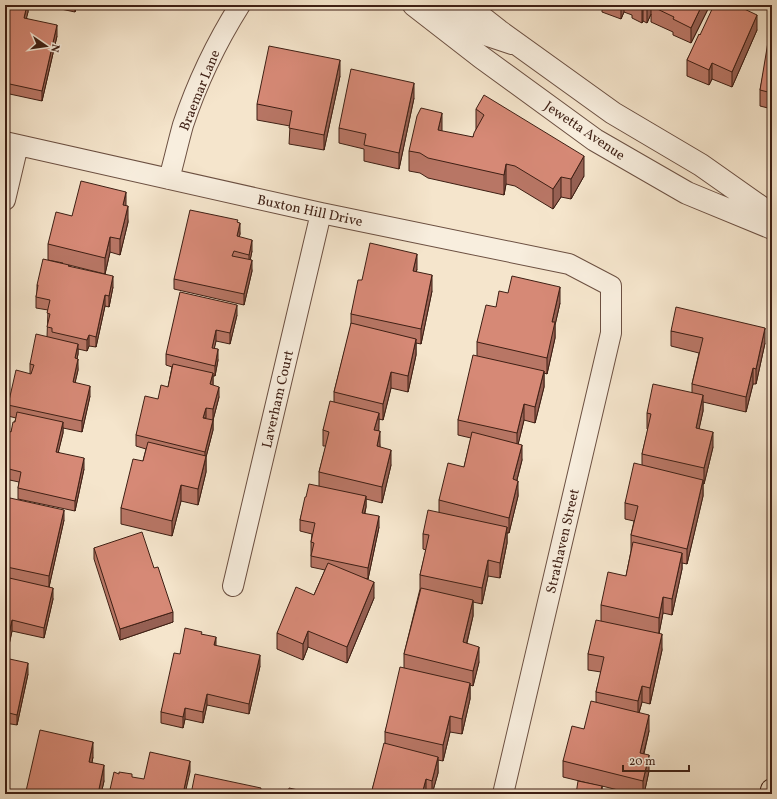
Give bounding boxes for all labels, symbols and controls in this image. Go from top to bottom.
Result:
north arrow [26,26,66,66]
text: N [46,42,62,53]
street label: Braemar Lane [175,47,225,134]
street label: Jewetta Avenue [540,97,629,166]
street label: Buxton Hill Drive [255,191,365,232]
street label: Laverham Court [258,348,299,450]
street label: Strathaven Street [542,487,585,596]
scale bar [623,747,689,773]
text: 20 m [629,754,656,770]

